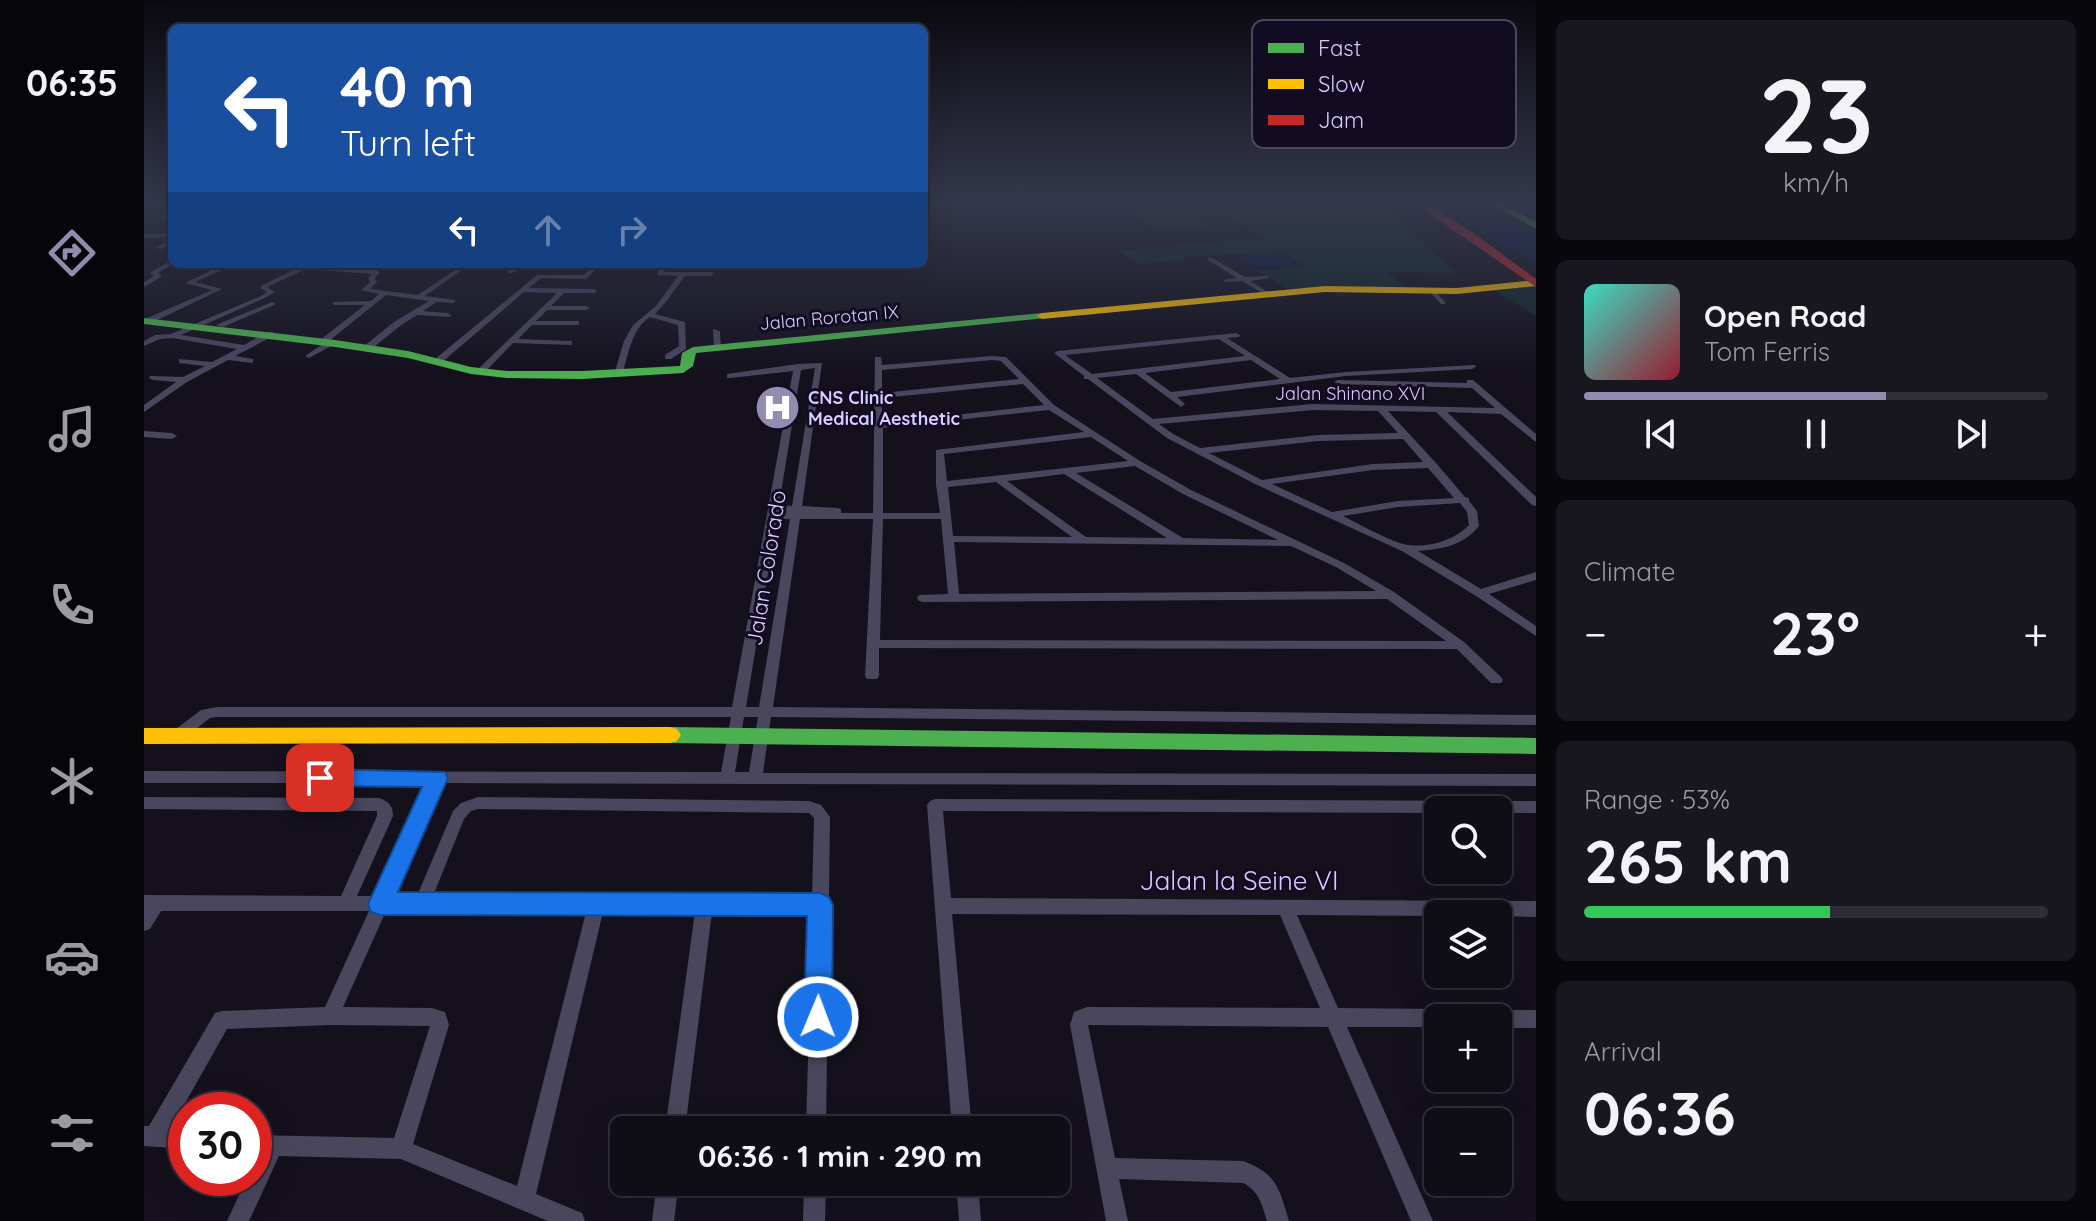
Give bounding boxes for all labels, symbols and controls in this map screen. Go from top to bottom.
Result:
legend [1252,20,1516,148]
text: Fast [1318,34,1361,62]
text: 23 [1758,49,1874,179]
text: 40 m [340,51,475,121]
icon: left [208,56,312,160]
text: 06:35 [26,60,118,105]
text: Slow [1318,70,1365,98]
text: Jam [1318,106,1364,134]
text: Turn left [340,120,476,165]
text: km/h [1783,166,1849,199]
icon: left [442,208,486,252]
icon: ahead [526,208,570,252]
icon: right [610,208,654,252]
icon: directions [44,225,100,281]
text: Open Road [1704,297,1866,335]
street label: Jalan Rorotan IX [758,300,900,335]
text: Tom Ferris [1704,335,1830,368]
street label: Jalan Shinano XVI [1275,382,1425,405]
hospital icon: CNS Clinic Medical Aesthetic [753,384,801,432]
place label: CNS Clinic Medical Aesthetic [808,386,960,430]
icon: music [44,401,100,457]
icon: previous [1639,412,1683,456]
icon: pause [1794,412,1838,456]
icon: next [1949,412,1993,456]
street label: Jalan Colorado [740,488,792,648]
text: Climate [1584,555,1675,588]
icon: phone [44,577,100,633]
text: 23° [1770,595,1860,670]
text: − [1584,606,1607,661]
text: + [2023,606,2048,661]
pin [286,744,354,812]
icon: climate [44,753,100,809]
icon: arrive [298,756,342,800]
text: Range · 53% [1584,783,1730,816]
map controls [1424,796,1512,1196]
button: search [1424,796,1512,884]
text: 265 km [1584,823,1792,898]
street label: Jalan la Seine VI [1140,864,1338,897]
button: layers [1424,900,1512,988]
icon: car [44,929,100,985]
position arrow [776,975,860,1059]
button: + [1424,1004,1512,1092]
text: Arrival [1584,1035,1662,1068]
text: 06:36 [1584,1075,1736,1150]
speed limit sign: 30 [168,1092,272,1196]
icon: filters [44,1105,100,1161]
button: − [1424,1108,1512,1196]
text: 06:36 · 1 min · 290 m [698,1137,982,1175]

